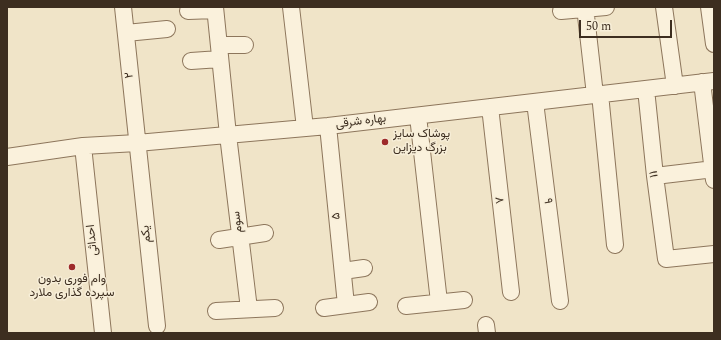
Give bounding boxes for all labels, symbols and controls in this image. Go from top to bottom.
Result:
scale bar [581,12,674,38]
text: 50 m [586,17,611,36]
street label: ۲ [123,71,137,79]
street label: بهاره شرقی [335,112,387,132]
place label: پوشاک سایز بزرگ دیزاین [393,128,450,156]
marker: پوشاک سایز بزرگ دیزاین [380,137,390,147]
street label: ۱۱ [647,170,663,178]
street label: ۷ [493,196,509,204]
street label: ۹ [540,197,554,205]
street label: سوم [230,210,246,234]
street label: ۵ [329,212,345,220]
street label: احداثی [84,224,102,256]
street label: یکم [139,225,155,243]
marker: وام فوری بدون سپرده گذاری ملارد [67,262,77,272]
place label: وام فوری بدون سپرده گذاری ملارد [30,273,114,301]

